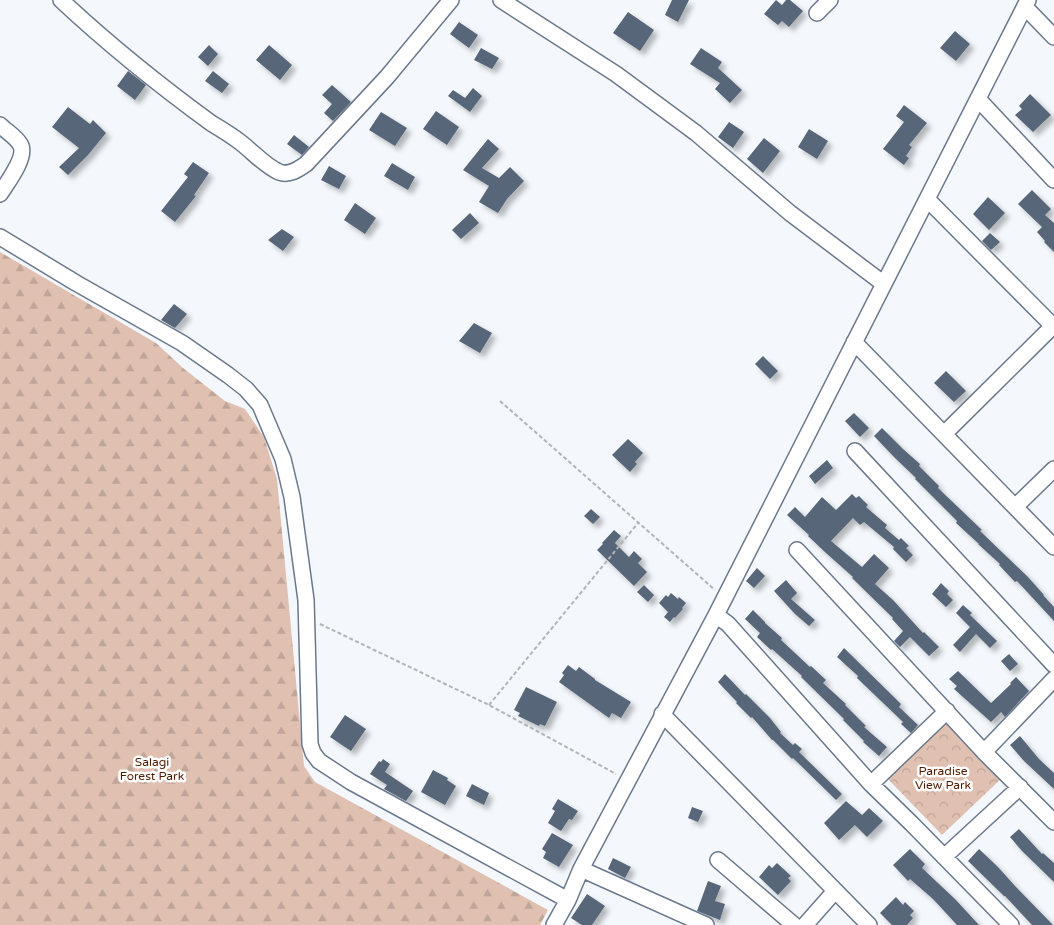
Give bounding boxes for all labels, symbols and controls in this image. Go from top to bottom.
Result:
park label: Salagi Forest Park [120,755,185,783]
park label: Paradise View Park [915,764,972,792]

